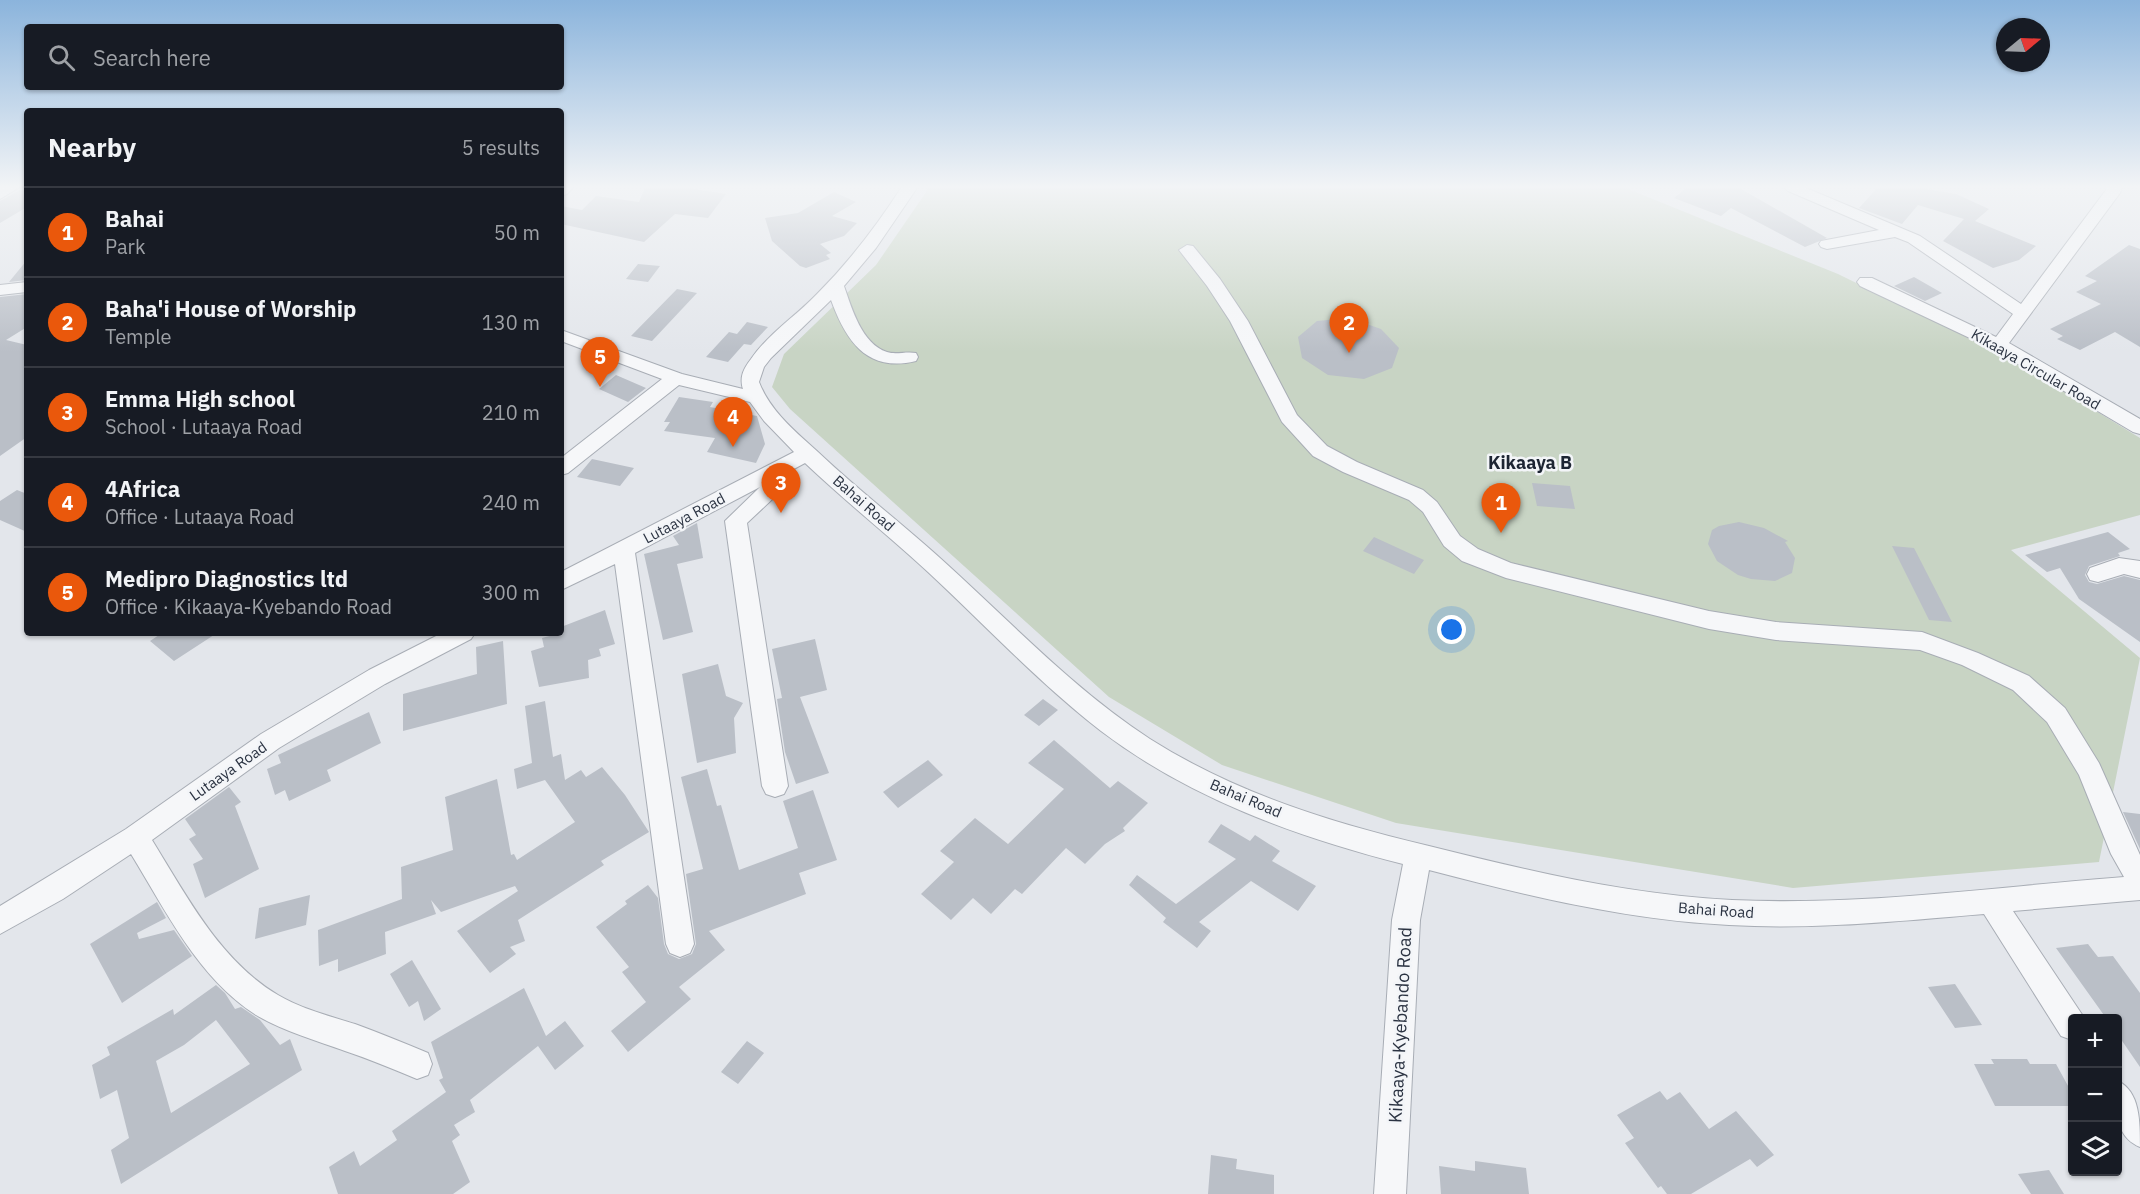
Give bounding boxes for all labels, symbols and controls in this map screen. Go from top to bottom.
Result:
north arrow [1996,18,2050,72]
search box [24,24,564,90]
icon: search [45,41,78,74]
text: Search here [93,43,211,72]
text: Nearby [48,130,136,164]
text: 5 results [462,134,540,161]
text: Bahai [105,204,164,233]
text: 1 [62,219,74,246]
text: 50 m [494,219,540,246]
text: Park [105,233,145,260]
text: Baha'i House of Worship [105,294,356,323]
pin: 2 [1330,304,1368,353]
text: 2 [62,309,74,336]
text: 130 m [482,309,540,336]
text: Temple [105,323,172,350]
street label: Kikaaya Circular Road [1968,324,2104,414]
pin: 5 [580,338,620,387]
text: Emma High school [105,384,295,413]
pin: 4 [714,398,752,447]
text: 3 [62,399,74,426]
text: 210 m [482,399,540,426]
text: School · Lutaaya Road [105,413,302,440]
district label: Kikaaya B [1488,451,1572,474]
pin: 3 [762,464,800,513]
street label: Bahai Road [829,471,899,535]
text: 4Africa [105,474,180,503]
pin: 1 [1482,484,1520,533]
street label: Lutaaya Road [640,488,728,548]
text: 4 [62,489,74,516]
text: 240 m [482,489,540,516]
text: Office · Lutaaya Road [105,503,294,530]
text: Medipro Diagnostics ltd [105,564,348,593]
text: 5 [62,579,74,606]
text: 300 m [482,579,540,606]
text: Office · Kikaaya-Kyebando Road [105,593,392,620]
your location [1437,615,1466,644]
street label: Lutaaya Road [186,737,270,805]
street label: Bahai Road [1207,774,1285,822]
street label: Bahai Road [1677,898,1755,922]
street label: Kikaaya-Kyebando Road [1383,926,1417,1124]
map controls [2068,1014,2122,1176]
button: + [2068,1014,2122,1068]
button: − [2068,1068,2122,1122]
button: layers [2068,1122,2122,1176]

